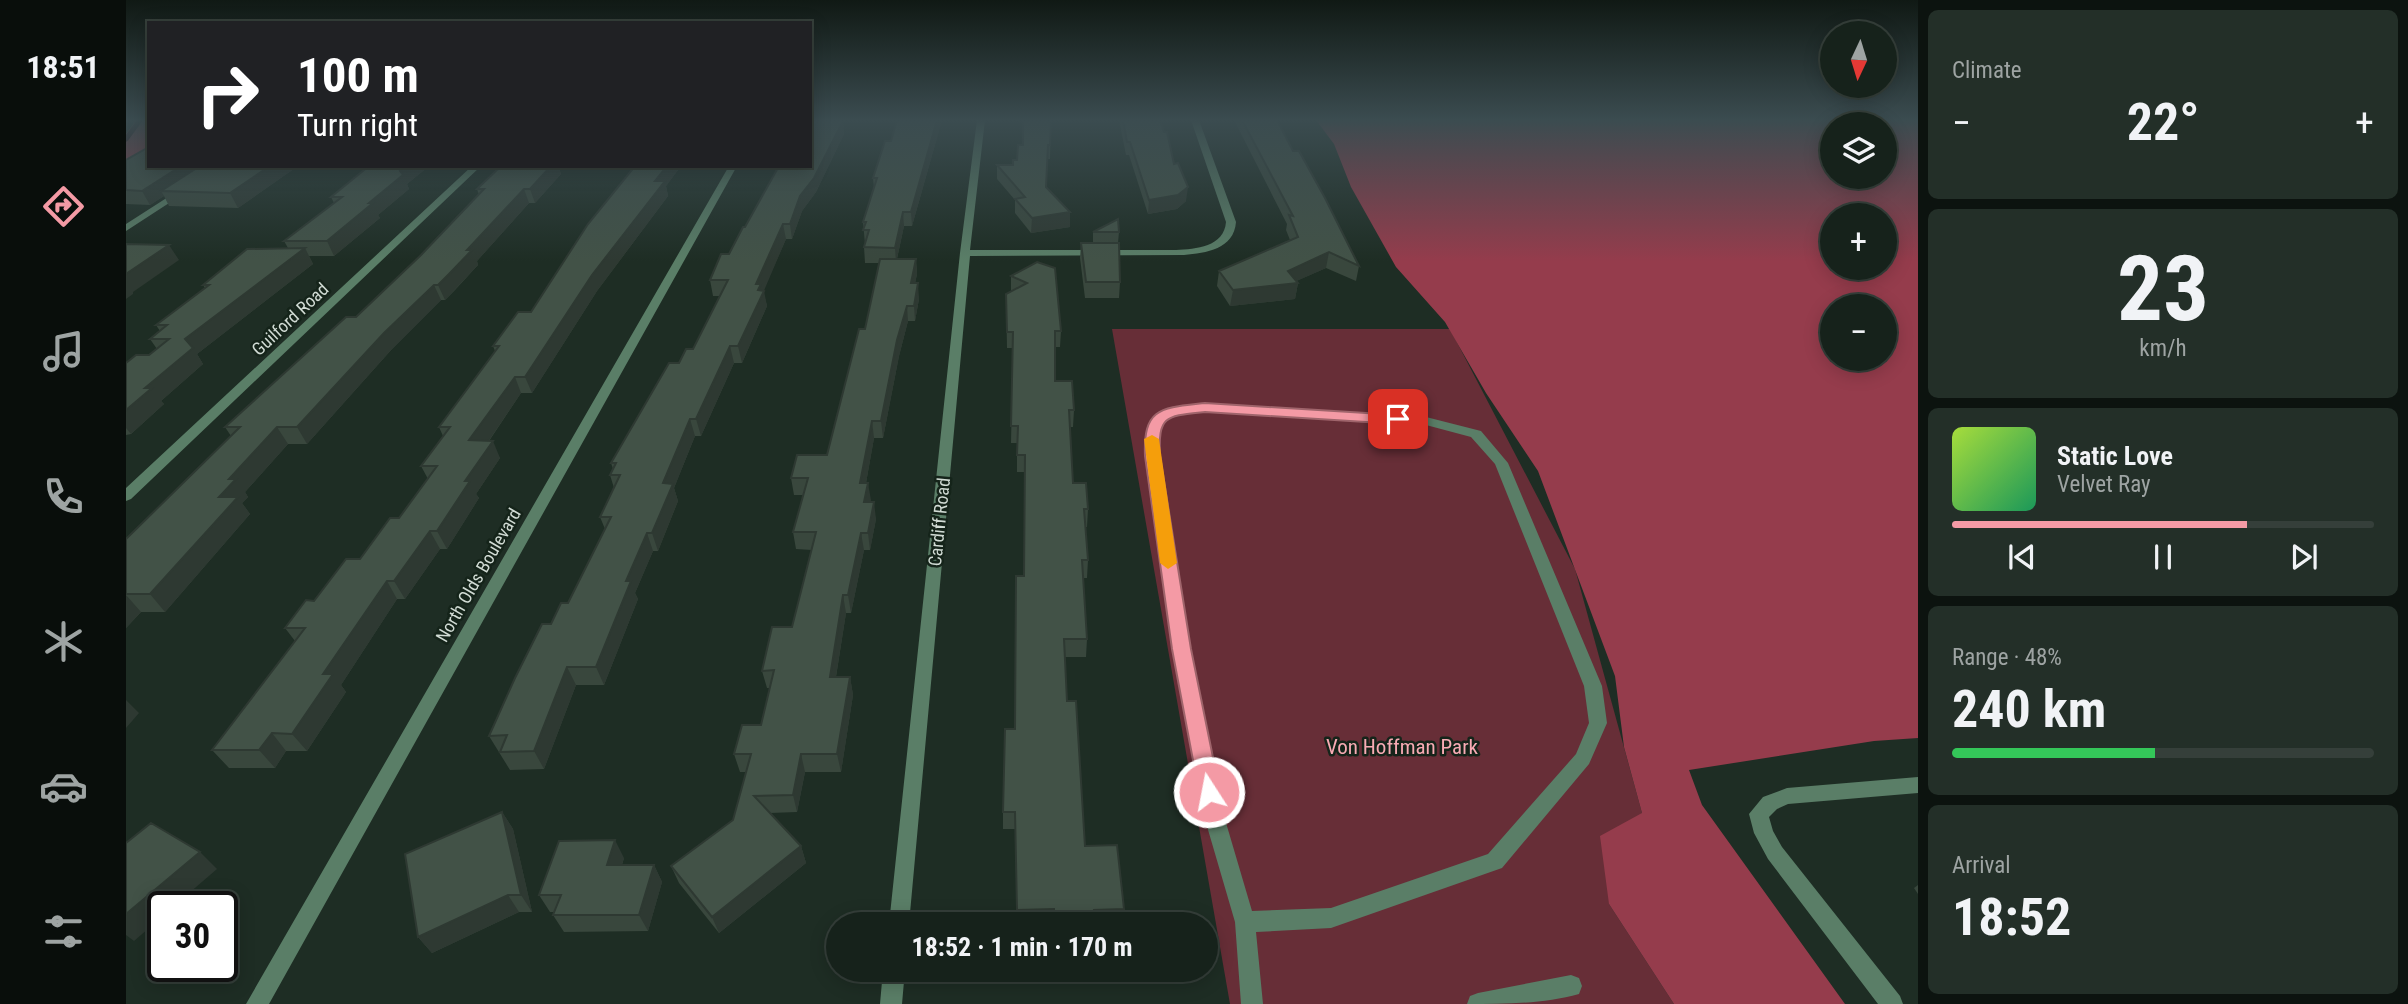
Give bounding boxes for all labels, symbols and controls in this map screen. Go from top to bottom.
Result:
north arrow [1820,21,1897,98]
map controls [1820,21,1897,371]
text: 100 m [297,47,419,104]
text: 18:51 [26,48,100,86]
icon: right [182,49,273,140]
text: Climate [1952,57,2022,84]
text: 22° [2127,92,2199,153]
text: − [1952,101,1971,145]
text: + [2355,101,2374,145]
text: Turn right [297,106,418,144]
button: layers [1820,112,1897,189]
icon: directions [39,182,88,231]
button: + [1820,203,1897,280]
text: 23 [2117,236,2209,342]
street label: Guilford Road [247,278,333,360]
button: − [1820,294,1897,371]
icon: music [39,327,88,376]
text: km/h [2139,335,2187,362]
pin [1368,389,1428,449]
icon: arrive [1379,400,1417,438]
text: Static Love [2057,441,2173,471]
text: Velvet Ray [2057,471,2151,498]
icon: phone [39,472,88,521]
street label: Cardiff Road [924,477,954,567]
street label: North Olds Boulevard [431,504,525,646]
icon: previous [2003,538,2041,576]
icon: pause [2144,538,2182,576]
icon: next [2285,538,2323,576]
icon: climate [39,617,88,666]
text: Range · 48% [1952,644,2062,671]
text: 240 km [1952,679,2106,740]
park label: Von Hoffman Park [1326,735,1479,759]
position arrow [1172,755,1246,829]
icon: car [39,762,88,811]
text: Arrival [1952,852,2011,879]
text: 18:52 [1952,887,2071,948]
speed limit sign: 30 [147,891,238,982]
icon: filters [39,907,88,956]
text: 18:52 · 1 min · 170 m [912,932,1132,962]

